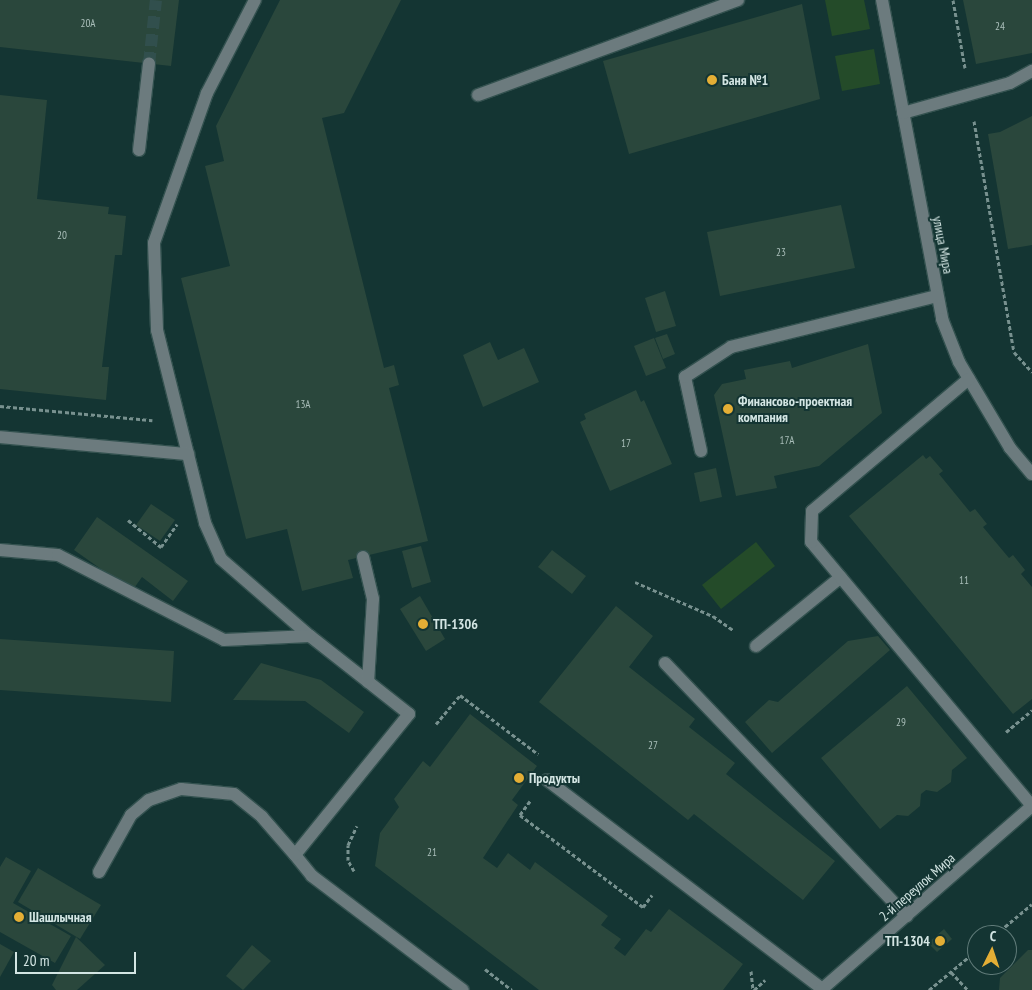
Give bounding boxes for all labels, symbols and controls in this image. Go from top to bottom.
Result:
house number: 20А [80,16,96,30]
house number: 24 [995,19,1005,33]
place label: Баня №1 [722,72,768,88]
marker: Баня №1 [706,74,718,86]
street label: улица Мира [929,215,957,275]
house number: 20 [57,228,67,242]
house number: 23 [776,245,786,259]
place label: Финансово-проектная компания [738,393,852,426]
house number: 13А [295,397,311,411]
marker: Финансово-проектная компания [722,403,734,415]
house number: 17А [779,433,795,447]
house number: 17 [621,436,631,450]
house number: 11 [959,573,969,587]
place label: ТП-1306 [433,616,478,632]
marker: ТП-1306 [417,618,429,630]
house number: 29 [896,715,906,729]
house number: 27 [648,738,658,752]
place label: Продукты [529,770,580,786]
marker: Продукты [513,772,525,784]
house number: 21 [427,845,437,859]
street label: 2-й переулок Мира [876,850,958,924]
place label: Шашлычная [29,909,92,925]
marker: Шашлычная [13,911,25,923]
north arrow [967,925,1017,975]
text: С [989,927,997,945]
place label: ТП-1304 [885,933,930,949]
marker: ТП-1304 [934,935,946,947]
scale bar [18,942,139,974]
text: 20 m [23,951,49,970]

